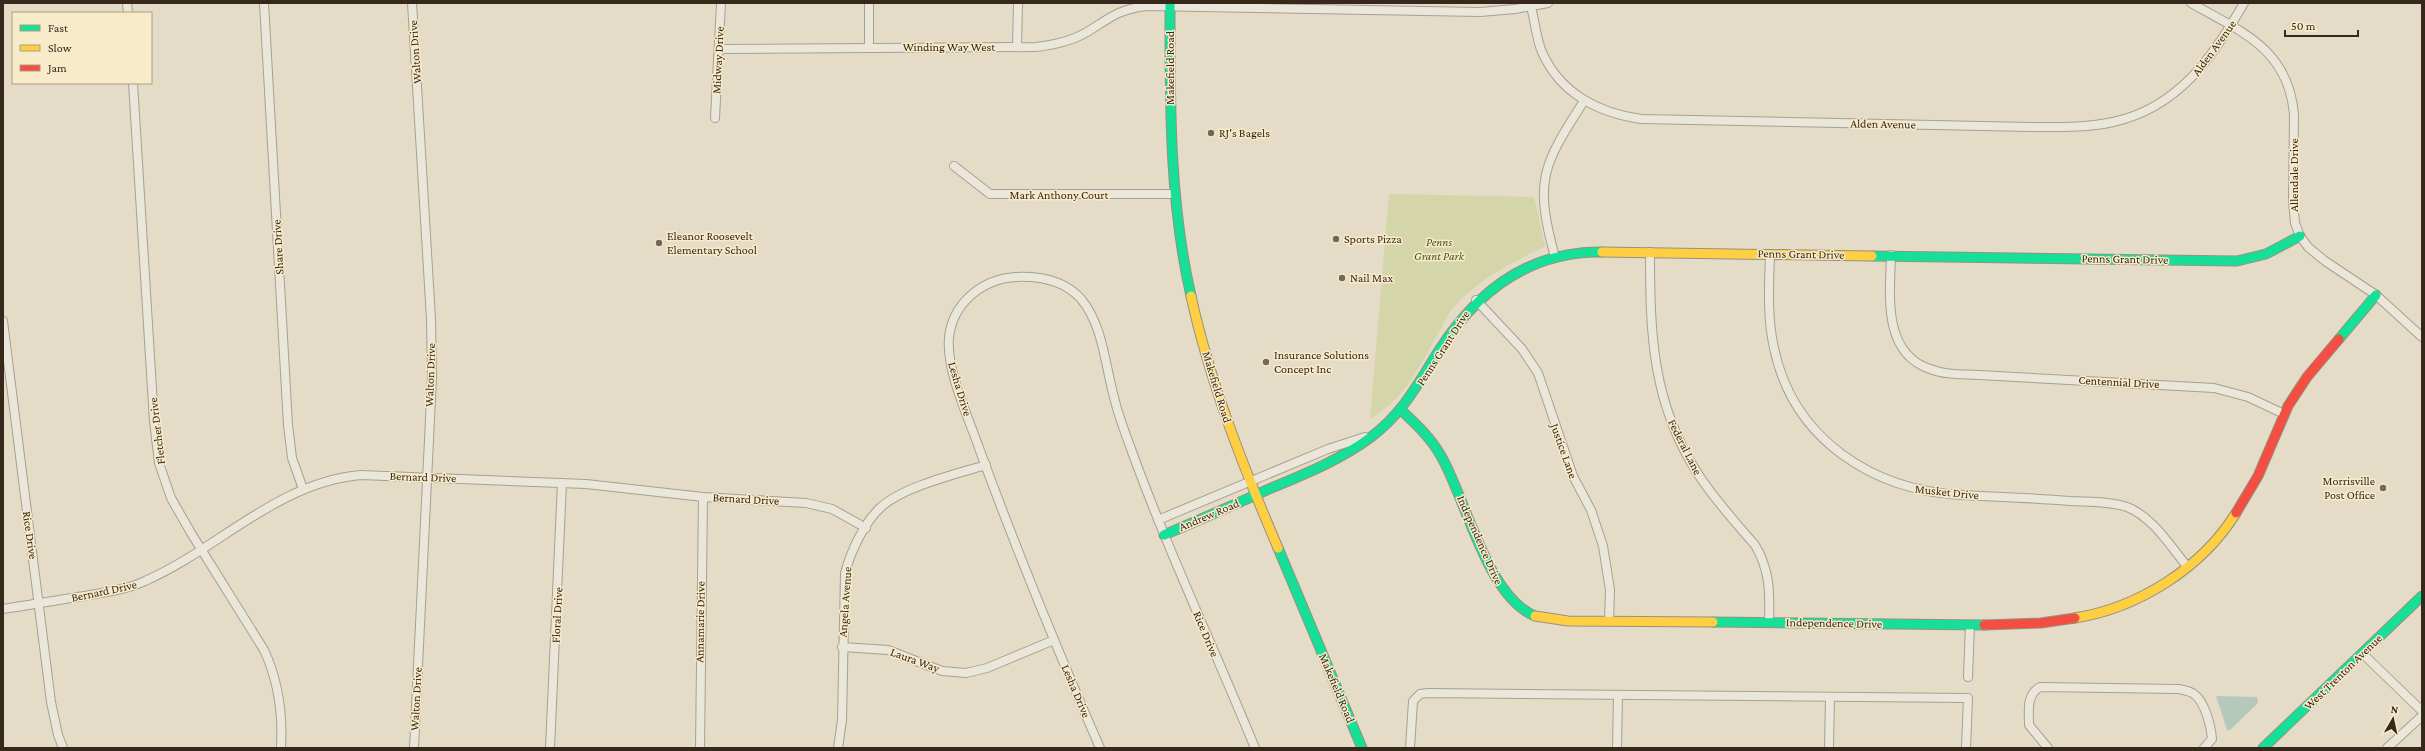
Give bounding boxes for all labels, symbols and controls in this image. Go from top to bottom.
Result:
legend [12,12,152,84]
scale bar [2285,12,2358,38]
street label: Alden Avenue [2189,17,2239,79]
text: 50 m [2291,19,2316,33]
street label: Walton Drive [406,20,424,84]
text: Fast [48,21,69,35]
street label: Midway Drive [709,26,727,94]
street label: Makefield Road [1163,30,1177,105]
street label: Winding Way West [903,40,996,54]
text: Slow [48,41,72,55]
text: Jam [47,61,67,75]
street label: Alden Avenue [1850,116,1916,132]
place label: RJ's Bagels [1219,126,1270,140]
marker: RJ's Bagels [1206,128,1216,138]
street label: Allendale Drive [2287,138,2301,212]
street label: Mark Anthony Court [1009,188,1110,202]
street label: Share Drive [270,219,286,275]
place label: Eleanor Roosevelt Elementary School [667,229,757,257]
place label: Sports Pizza [1344,232,1402,246]
marker: Sports Pizza [1331,234,1341,244]
park label: Penns Grant Park [1414,235,1465,263]
marker: Eleanor Roosevelt Elementary School [654,238,664,248]
street label: Penns Grant Drive [1757,246,1845,262]
street label: Penns Grant Drive [2081,251,2169,267]
place label: Nail Max [1350,271,1393,285]
marker: Nail Max [1337,273,1347,283]
street label: Penns Grant Drive [1413,308,1473,388]
street label: Walton Drive [422,343,438,407]
place label: Insurance Solutions Concept Inc [1274,348,1369,376]
street label: Makefield Road [1199,349,1235,425]
marker: Insurance Solutions Concept Inc [1261,357,1271,367]
street label: Lesha Drive [945,360,975,418]
street label: Centennial Drive [2078,373,2160,391]
street label: Fletcher Drive [146,397,168,465]
street label: Federal Lane [1665,417,1705,477]
street label: Justice Lane [1547,421,1580,480]
street label: Bernard Drive [389,469,457,485]
place label: Morrisville Post Office [2322,474,2375,502]
street label: Musket Drive [1914,482,1980,502]
marker: Morrisville Post Office [2378,483,2388,493]
street label: Bernard Drive [712,490,780,508]
street label: Independence Drive [1454,493,1506,587]
street label: Andrew Road [1177,496,1242,534]
street label: Rice Drive [20,510,40,560]
street label: Angela Avenue [836,566,854,638]
street label: Bernard Drive [70,577,138,605]
street label: Annamarie Drive [692,581,708,663]
street label: Floral Drive [549,587,565,643]
street label: Rice Drive [1190,609,1222,659]
street label: Independence Drive [1786,615,1882,631]
street label: West Trenton Avenue [2301,631,2385,713]
street label: Laura Way [889,645,942,676]
street label: Makefield Road [1316,651,1358,725]
street label: Lesha Drive [1059,662,1093,720]
street label: Walton Drive [407,667,425,731]
north arrow [2373,699,2413,739]
text: N [2390,703,2400,716]

